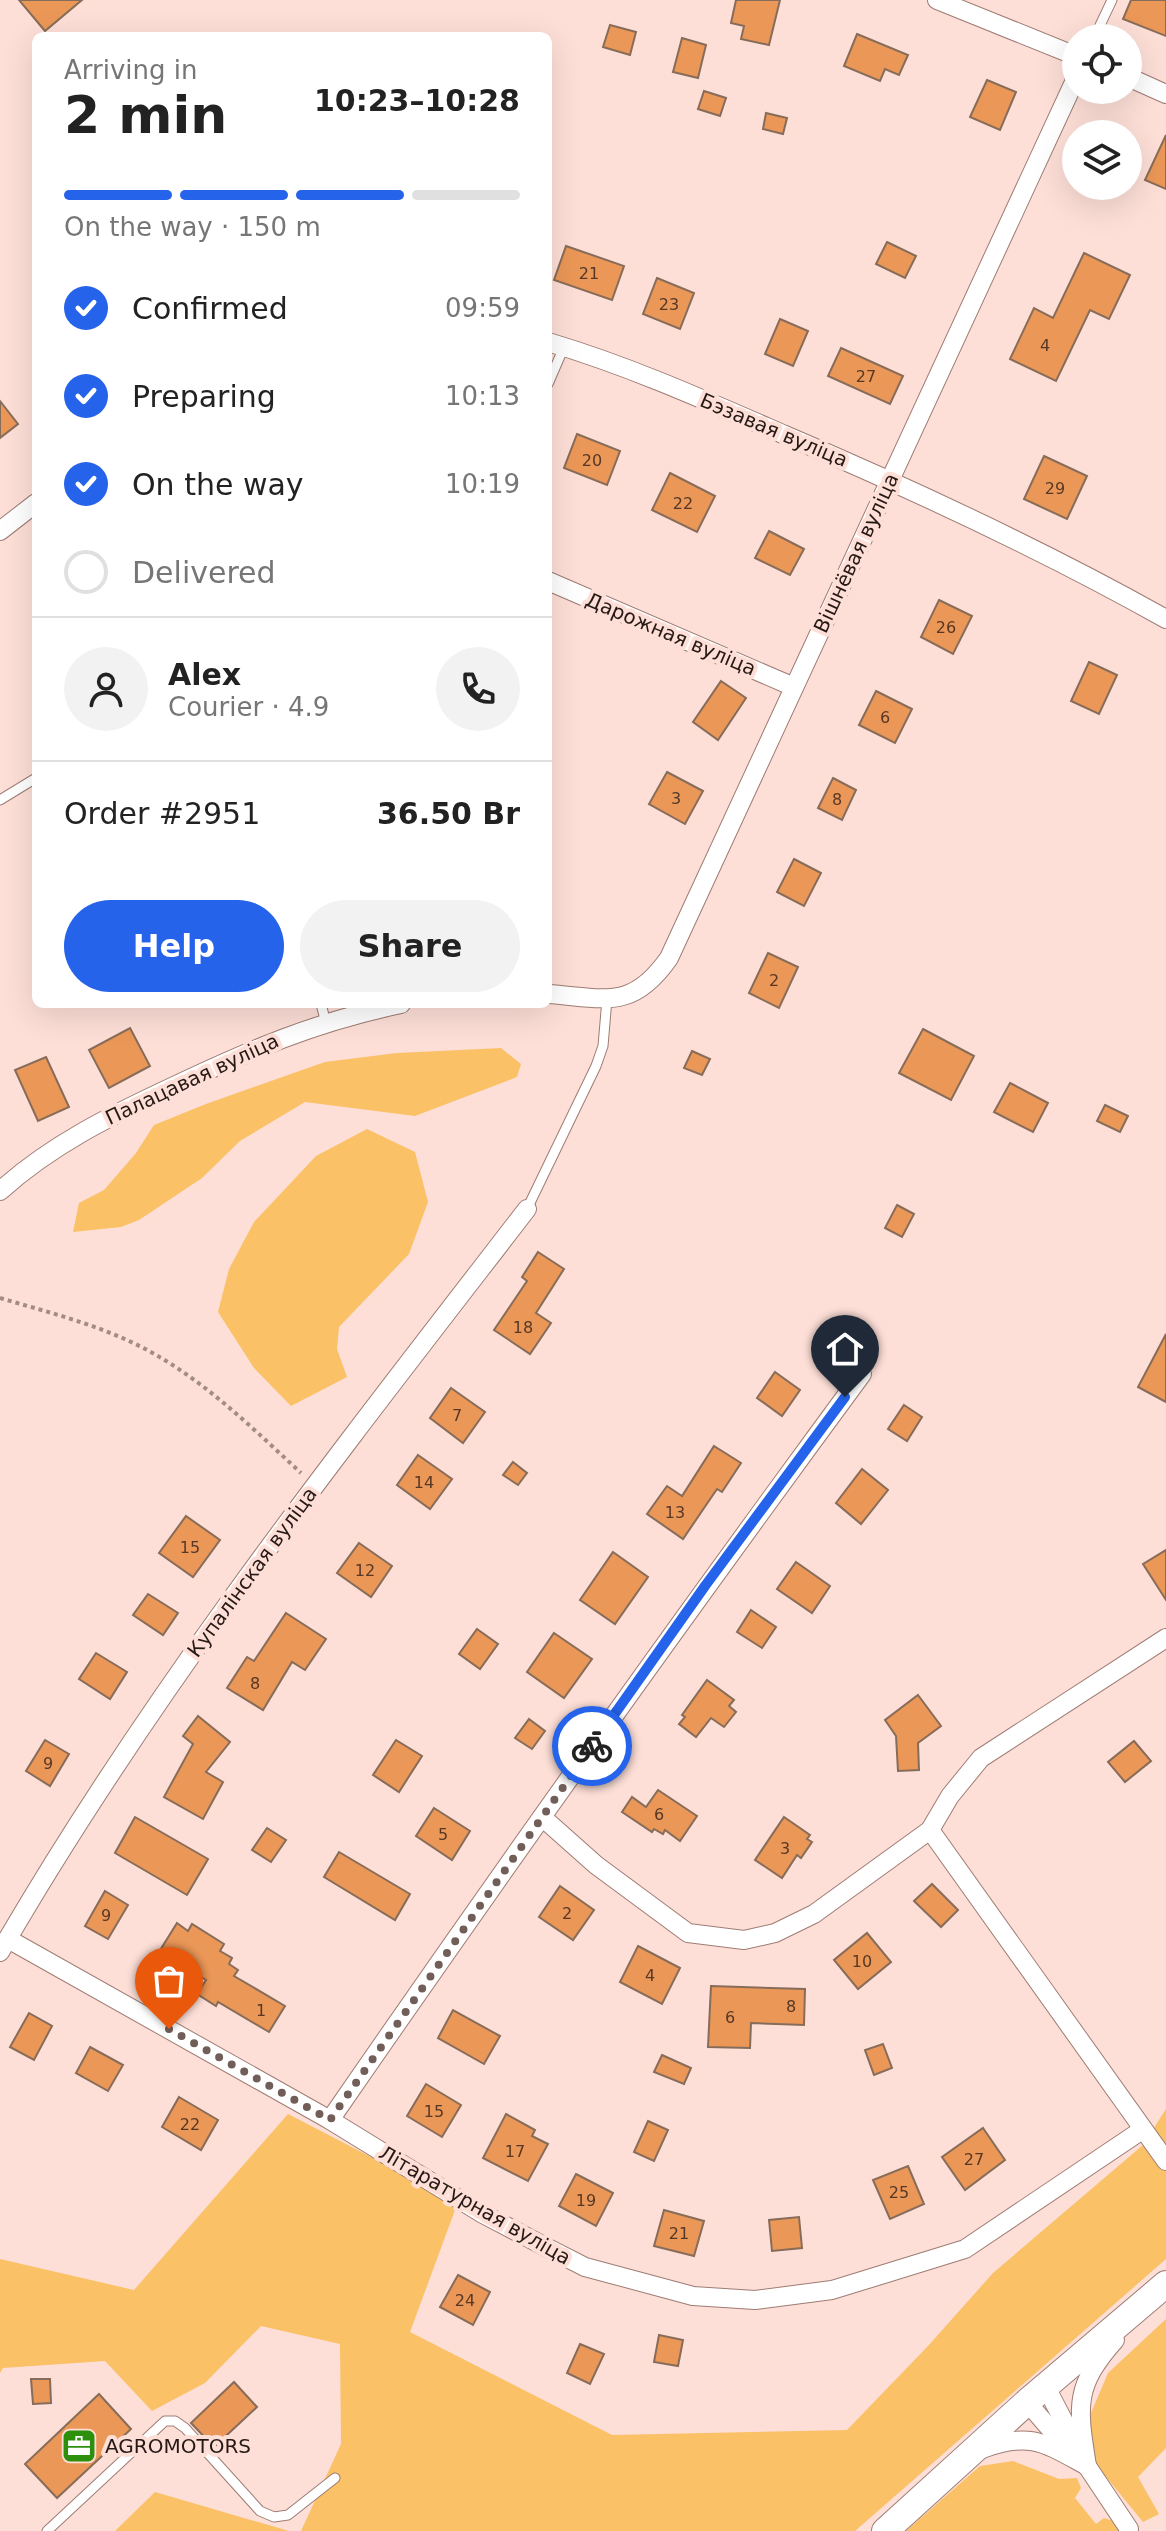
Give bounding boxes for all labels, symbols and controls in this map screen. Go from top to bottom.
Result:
map controls [1062,24,1142,200]
button: locate [1062,24,1142,104]
text: Arriving in [64,55,198,85]
text: 10:23–10:28 [314,83,520,118]
text: 2 min [64,85,227,145]
button: layers [1062,120,1142,200]
text: On the way · 150 m [64,212,321,242]
house number: 21 [579,264,599,283]
icon: check [64,286,108,330]
text: Confirmed [132,291,288,326]
text: 09:59 [445,293,520,323]
house number: 23 [659,295,679,314]
house number: 4 [1040,336,1050,355]
house number: 27 [856,367,876,386]
icon: check [64,374,108,418]
text: Preparing [132,379,276,414]
text: 10:13 [445,381,520,411]
street label: Бэзавая вуліца [697,388,851,472]
house number: 20 [582,451,602,470]
icon: check [64,462,108,506]
text: On the way [132,467,304,502]
text: 10:19 [445,469,520,499]
street label: Вішнёвая вуліца [809,469,903,637]
house number: 29 [1045,479,1065,498]
house number: 22 [673,494,693,513]
text: Delivered [132,555,276,590]
street label: Дарожная вуліца [582,587,760,681]
house number: 26 [936,618,956,637]
button: person [64,647,148,731]
button: phone [436,647,520,731]
text: Alex [168,657,241,692]
text: Courier · 4.9 [168,692,329,722]
house number: 6 [880,708,890,727]
house number: 3 [671,789,681,808]
house number: 8 [832,790,842,809]
text: Order #2951 [64,796,260,831]
text: 36.50 Br [377,796,520,831]
button: Help [64,900,284,992]
button: Share [300,900,520,992]
house number: 2 [769,971,779,990]
street label: Палацавая вуліца [102,1028,282,1130]
pin [811,1315,879,1397]
house number: 18 [513,1318,533,1337]
icon: home [823,1327,867,1371]
house number: 7 [452,1406,462,1425]
house number: 14 [414,1473,434,1492]
street label: Купалінская вуліца [182,1482,322,1662]
house number: 13 [665,1503,685,1522]
house number: 15 [180,1538,200,1557]
house number: 12 [355,1561,375,1580]
house number: 8 [250,1674,260,1693]
courier [552,1706,632,1786]
icon: bike [570,1724,614,1768]
house number: 9 [43,1754,53,1773]
house number: 6 [654,1805,664,1824]
house number: 5 [438,1825,448,1844]
house number: 3 [780,1839,790,1858]
house number: 2 [562,1904,572,1923]
house number: 9 [101,1906,111,1925]
pin [135,1947,203,2029]
house number: 10 [852,1952,872,1971]
icon: bag [147,1959,191,2003]
house number: 4 [645,1966,655,1985]
house number: 8 [786,1997,796,2016]
house number: 1 [256,2001,266,2020]
house number: 6 [725,2008,735,2027]
house number: 15 [424,2102,444,2121]
house number: 22 [180,2115,200,2134]
street label: Літаратурная вуліца [375,2140,575,2270]
house number: 17 [505,2142,525,2161]
house number: 27 [964,2150,984,2169]
house number: 25 [889,2183,909,2202]
house number: 19 [576,2191,596,2210]
house number: 21 [669,2224,689,2243]
house number: 24 [455,2291,475,2310]
office icon: AGROMOTORS [60,2427,98,2465]
place label: AGROMOTORS [105,2434,251,2458]

